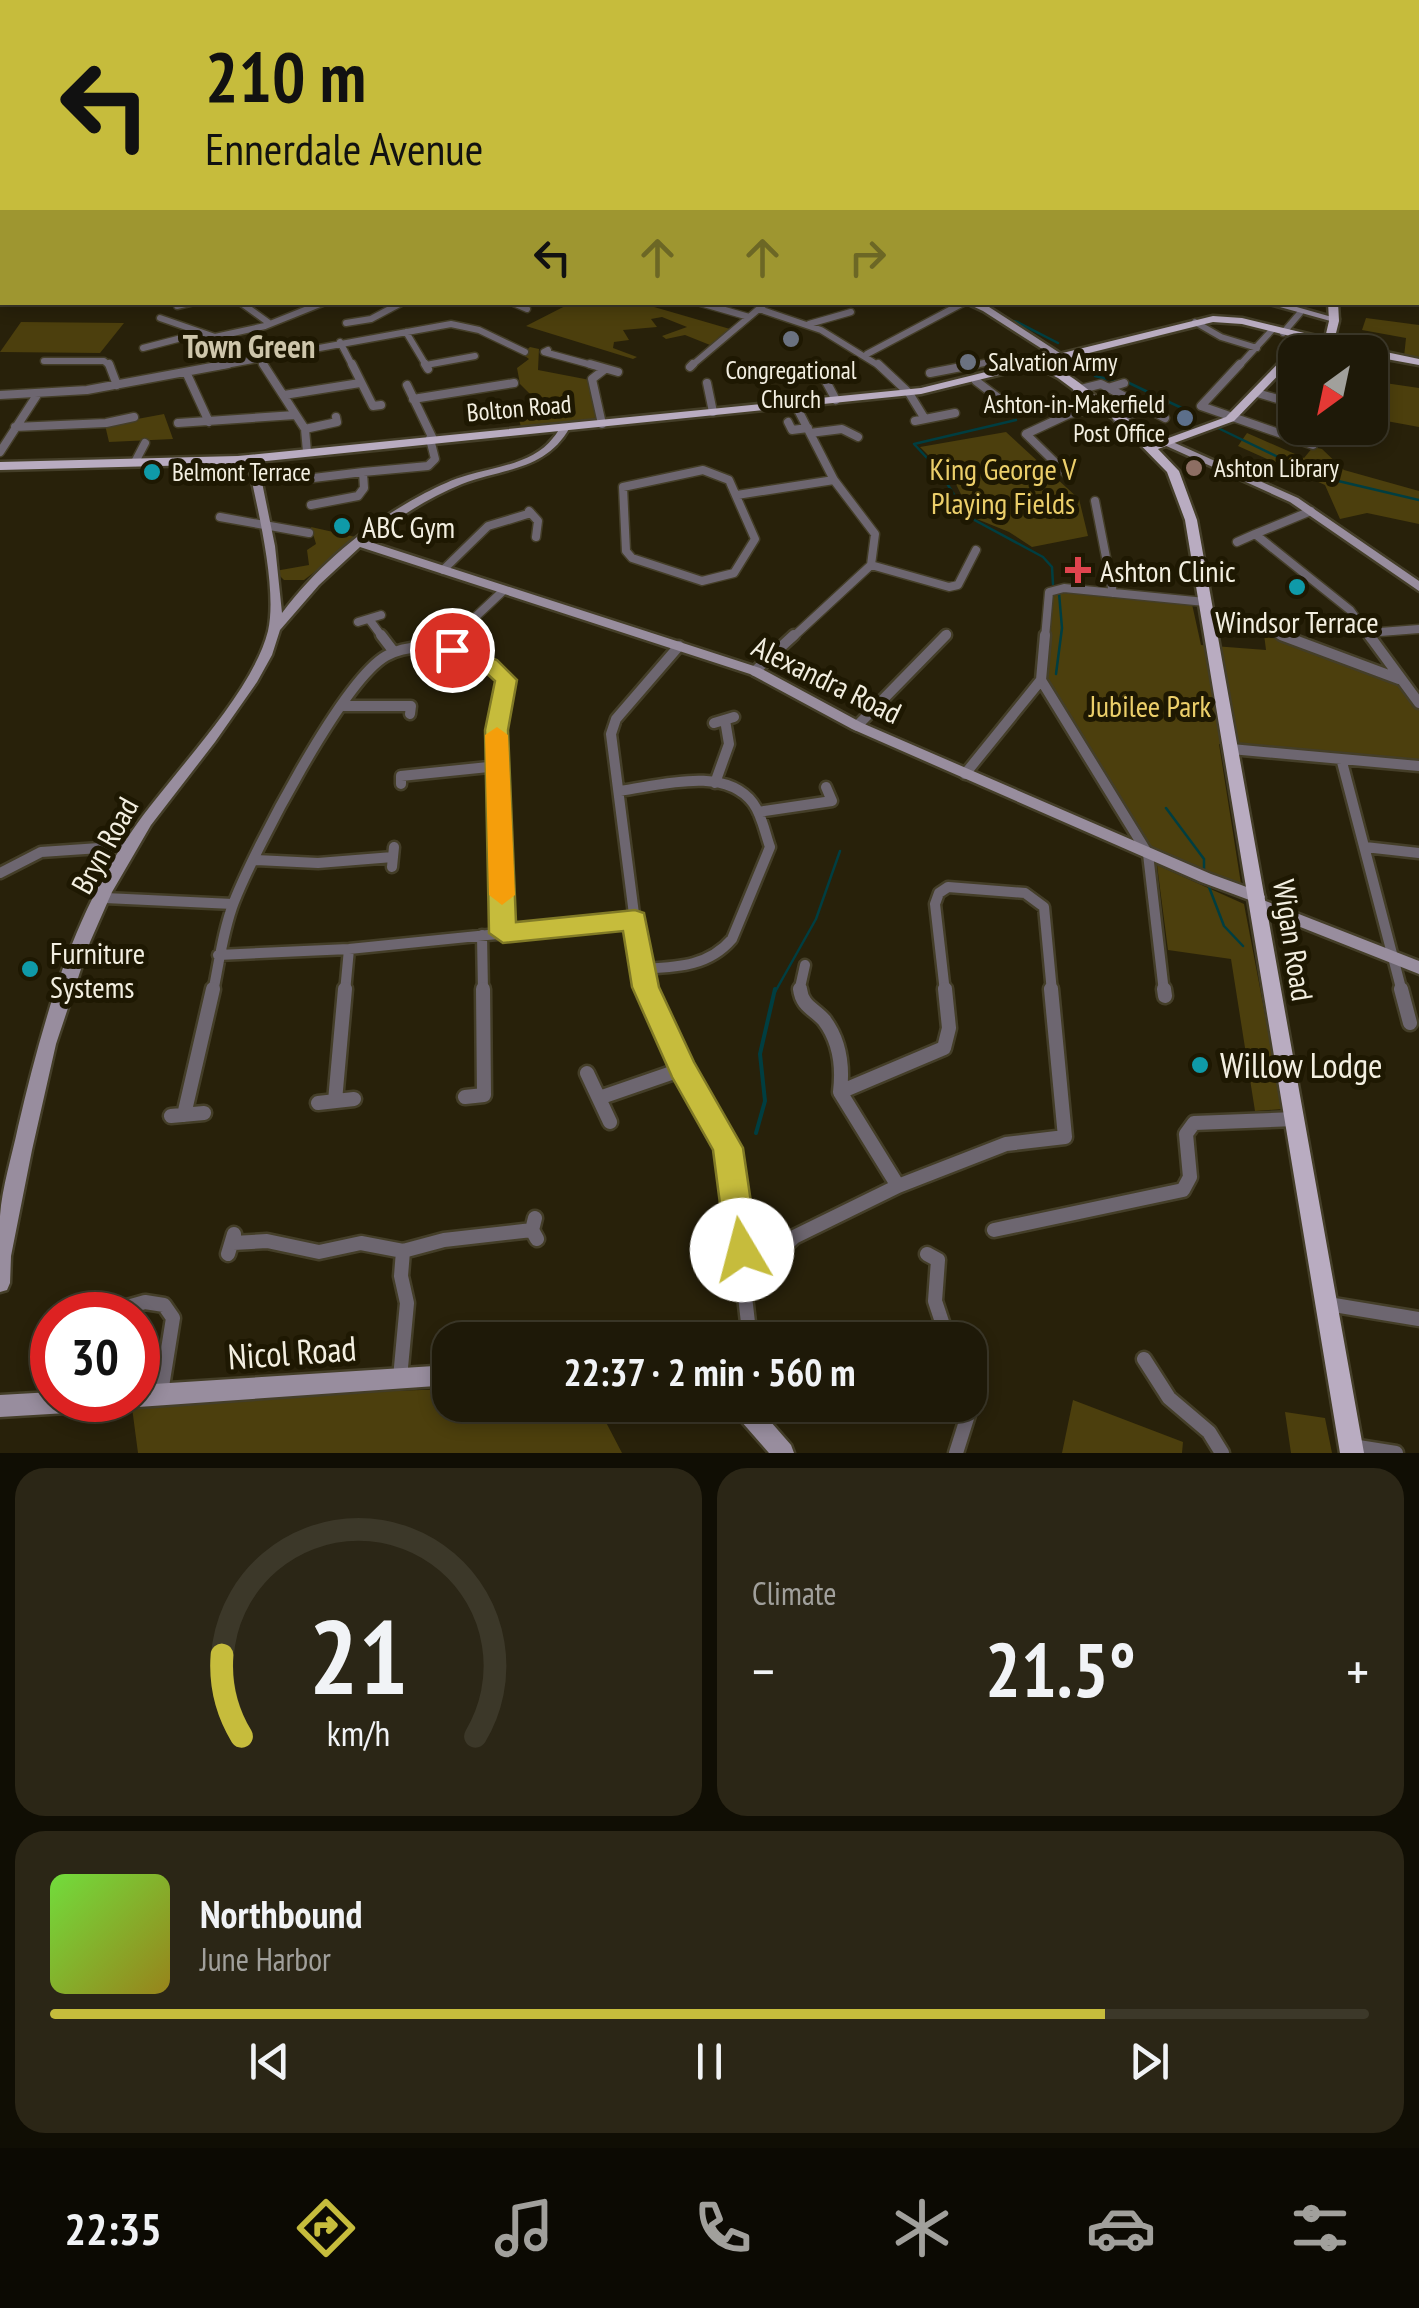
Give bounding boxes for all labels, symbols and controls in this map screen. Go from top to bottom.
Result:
text: 210 m [205,31,366,121]
icon: left [40,40,170,170]
text: Ennerdale Avenue [205,119,483,177]
icon: left [525,230,580,285]
icon: ahead [630,230,685,285]
icon: ahead [735,230,790,285]
icon: right [840,230,895,285]
district label: Town Green [183,325,315,367]
marker: Congregational Church [780,328,802,350]
north arrow [1278,335,1388,445]
map controls [1278,335,1388,445]
place label: Salvation Army [988,346,1118,378]
marker: Salvation Army [957,351,979,373]
place label: Congregational Church [725,354,857,415]
street label: Bolton Road [465,387,573,429]
place label: Ashton-in-Makerfield Post Office [984,388,1165,449]
marker: Ashton-in-Makerfield Post Office [1174,407,1196,429]
park label: King George V Playing Fields [930,449,1076,522]
place label: Ashton Library [1214,452,1339,484]
place label: Belmont Terrace [172,456,311,488]
marker: Ashton Library [1183,457,1205,479]
marker: Belmont Terrace [141,461,163,483]
place label: ABC Gym [362,507,455,546]
marker: ABC Gym [331,515,353,537]
place label: Ashton Clinic [1100,551,1236,590]
marker: Ashton Clinic [1065,557,1091,583]
marker: Windsor Terrace [1286,576,1308,598]
place label: Windsor Terrace [1215,602,1379,641]
pin [410,608,495,693]
icon: arrive [425,623,480,678]
street label: Alexandra Road [746,626,908,732]
park label: Jubilee Park [1088,686,1211,725]
street label: Bryn Road [62,790,146,900]
street label: Wigan Road [1265,877,1323,1003]
place label: Furniture Systems [50,933,145,1006]
marker: Furniture Systems [19,958,41,980]
place label: Willow Lodge [1220,1042,1382,1088]
marker: Willow Lodge [1189,1054,1211,1076]
position arrow [690,1198,794,1302]
speed limit sign: 30 [30,1292,160,1422]
street label: Nicol Road [226,1325,358,1379]
text: 22:37 · 2 min · 560 m [563,1347,856,1396]
text: Climate [752,1572,836,1614]
text: 21 [309,1588,408,1723]
text: 21.5° [985,1621,1136,1718]
text: − [752,1635,775,1706]
text: + [1346,1635,1369,1706]
text: km/h [327,1710,390,1756]
text: Northbound [200,1889,362,1938]
text: June Harbor [200,1938,331,1980]
icon: previous [242,2034,297,2089]
icon: pause [682,2034,737,2089]
icon: next [1122,2034,1177,2089]
icon: directions [291,2193,361,2263]
icon: music [489,2193,559,2263]
icon: phone [688,2193,758,2263]
icon: climate [887,2193,957,2263]
icon: car [1086,2193,1156,2263]
icon: filters [1285,2193,1355,2263]
text: 22:35 [64,2199,162,2257]

